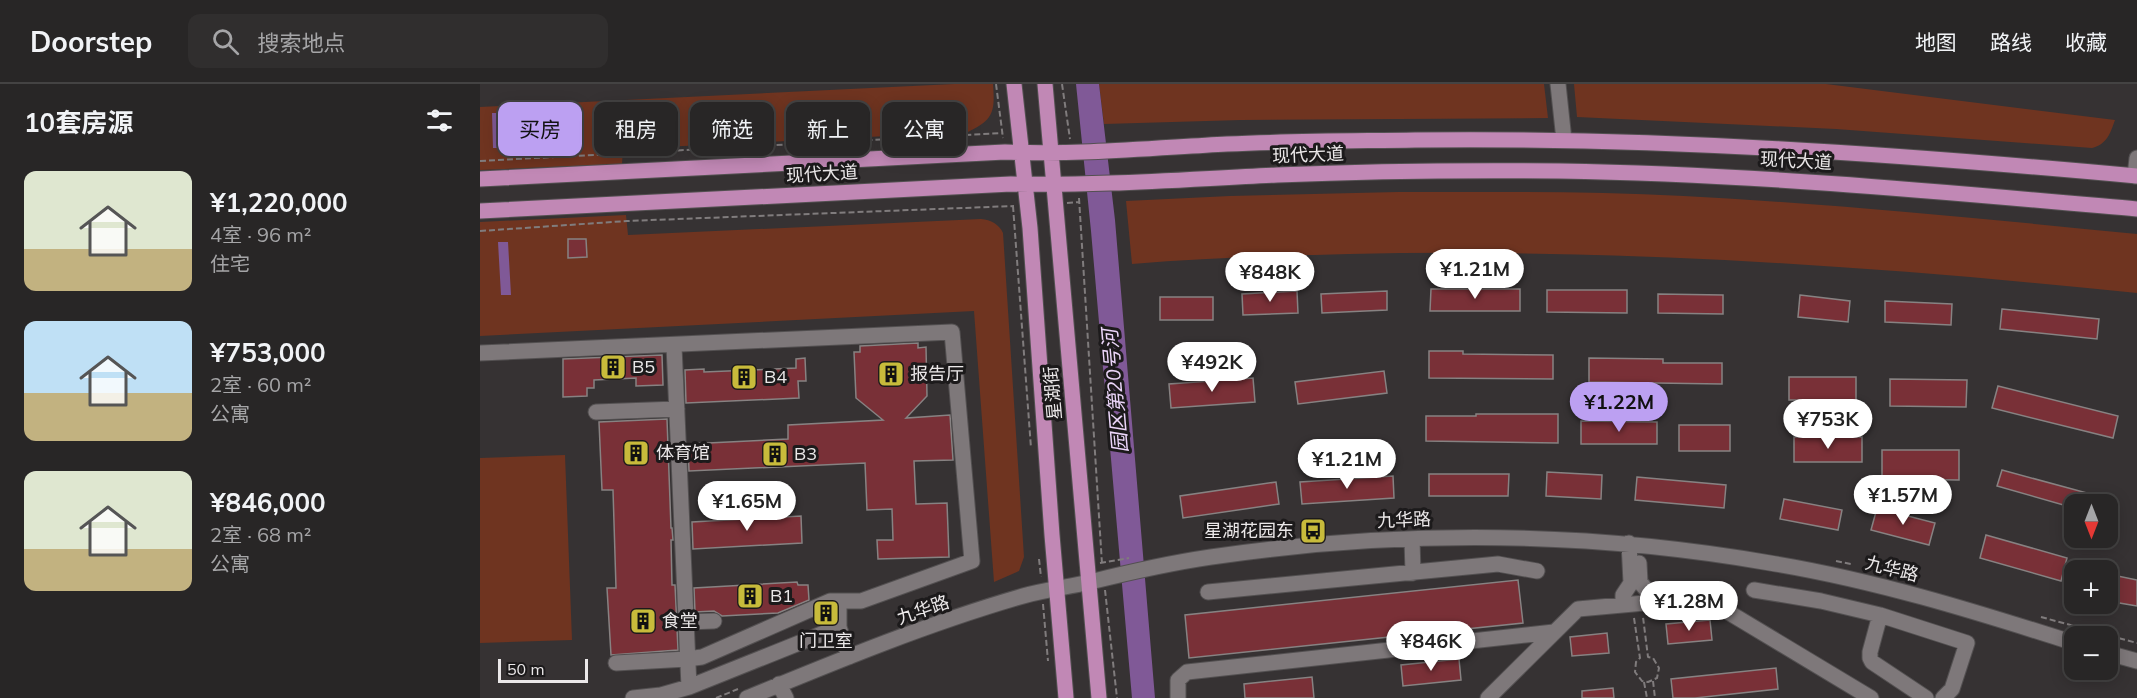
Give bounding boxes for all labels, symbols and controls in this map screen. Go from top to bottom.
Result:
search box [188,14,608,68]
text: Doorstep [30,24,152,59]
icon: search [209,25,242,58]
text: 搜索地点 [257,29,345,57]
text: 地图 [1915,29,1957,55]
text: 路线 [1990,29,2032,55]
text: 收藏 [2065,29,2107,55]
chip: 买房 [498,102,582,156]
chip: 租房 [594,102,678,156]
chip: 筛选 [690,102,774,156]
chip: 新上 [786,102,870,156]
chip: 公寓 [882,102,966,156]
icon: filters [423,104,456,137]
text: 10套房源 [24,106,133,139]
street label: 现代大道 [1272,142,1344,167]
street label: 现代大道 [1759,147,1833,174]
street label: 现代大道 [785,160,859,187]
text: ¥1,220,000 [210,186,348,219]
icon: home [72,195,144,267]
text: 4室 · 96 m² [210,222,311,247]
pin: ¥1.21M [1426,249,1524,300]
text: 住宅 [210,251,250,276]
pin: ¥848K [1228,252,1312,303]
text: ¥1.21M [1440,256,1510,281]
text: ¥848K [1239,259,1301,284]
water label: 园区第20号河 [1096,324,1132,454]
text: ¥753,000 [210,336,326,369]
pin: ¥492K [1170,342,1254,393]
icon: home [72,345,144,417]
text: ¥492K [1181,349,1243,374]
building icon: B5 [598,352,628,382]
place label: B5 [632,355,655,378]
building icon: 报告厅 [876,359,906,389]
building icon: B4 [729,362,759,392]
place label: 报告厅 [910,362,964,385]
place label: B4 [764,365,787,388]
street label: 星湖街 [1039,365,1066,421]
text: 2室 · 60 m² [210,372,311,397]
pin: ¥1.22M [1570,382,1668,433]
text: ¥1.22M [1584,389,1654,414]
pin: ¥753K [1786,399,1870,450]
text: 公寓 [210,401,250,426]
text: ¥753K [1797,406,1859,431]
building icon: 体育馆 [621,438,651,468]
building icon: B3 [760,439,790,469]
pin: ¥1.21M [1298,439,1396,490]
place label: 体育馆 [656,441,710,464]
place label: B3 [794,442,817,465]
text: ¥1.21M [1312,446,1382,471]
pin: ¥1.57M [1854,475,1952,526]
pin: ¥1.65M [698,481,796,532]
text: ¥1.57M [1868,482,1938,507]
text: ¥846,000 [210,486,326,519]
text: ¥1.65M [712,488,782,513]
north arrow [2064,494,2118,548]
map controls [2064,494,2118,680]
icon: home [72,495,144,567]
street label: 九华路 [1377,507,1431,532]
bus stop icon: 星湖花园东 [1298,516,1328,546]
place label: 星湖花园东 [1204,519,1294,542]
text: 2室 · 68 m² [210,522,311,547]
text: 公寓 [210,551,250,576]
street label: 九华路 [1863,551,1921,586]
button: + [2064,560,2118,614]
building icon: B1 [735,581,765,611]
pin: ¥1.28M [1640,581,1738,632]
place label: B1 [770,584,793,607]
text: ¥1.28M [1654,588,1724,613]
street label: 九华路 [894,590,952,629]
building icon: 门卫室 [811,598,841,628]
building icon: 食堂 [628,606,658,636]
place label: 食堂 [662,609,698,632]
pin: ¥846K [1389,621,1473,672]
button: − [2064,626,2118,680]
text: ¥846K [1400,628,1462,653]
place label: 门卫室 [799,629,853,652]
scale bar [498,656,588,684]
text: 50 m [507,659,544,679]

